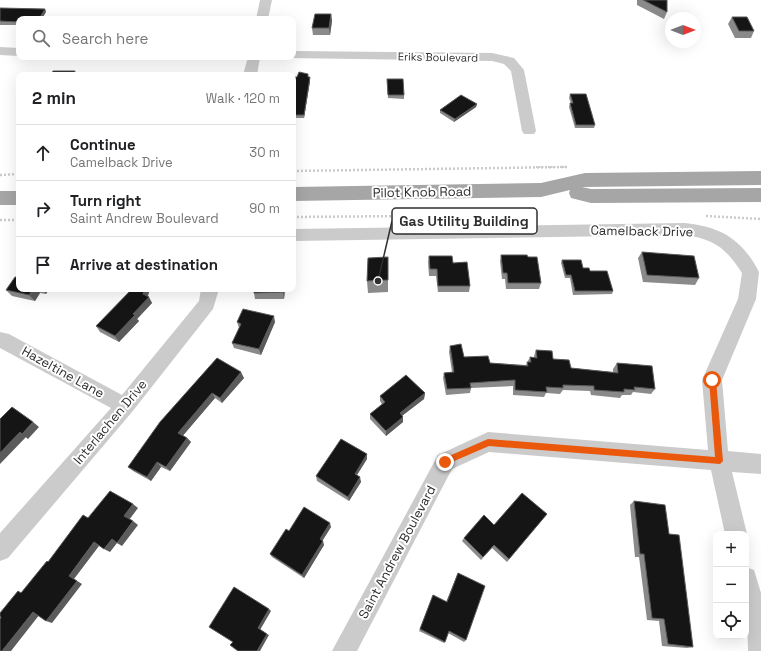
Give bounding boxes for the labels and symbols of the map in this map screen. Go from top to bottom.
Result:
north arrow [665,12,701,48]
street label: Eriks Boulevard [398,49,478,65]
street label: Pilot Knob Road [372,183,472,201]
callout: Gas Utility Building [392,208,537,234]
text: Gas Utility Building [399,212,529,230]
street label: Camelback Drive [590,222,694,240]
street label: Hazeltine Lane [19,342,107,402]
route start [703,371,721,389]
street label: Interlachen Drive [70,376,150,468]
route end [436,453,454,471]
street label: Saint Andrew Boulevard [355,482,439,622]

